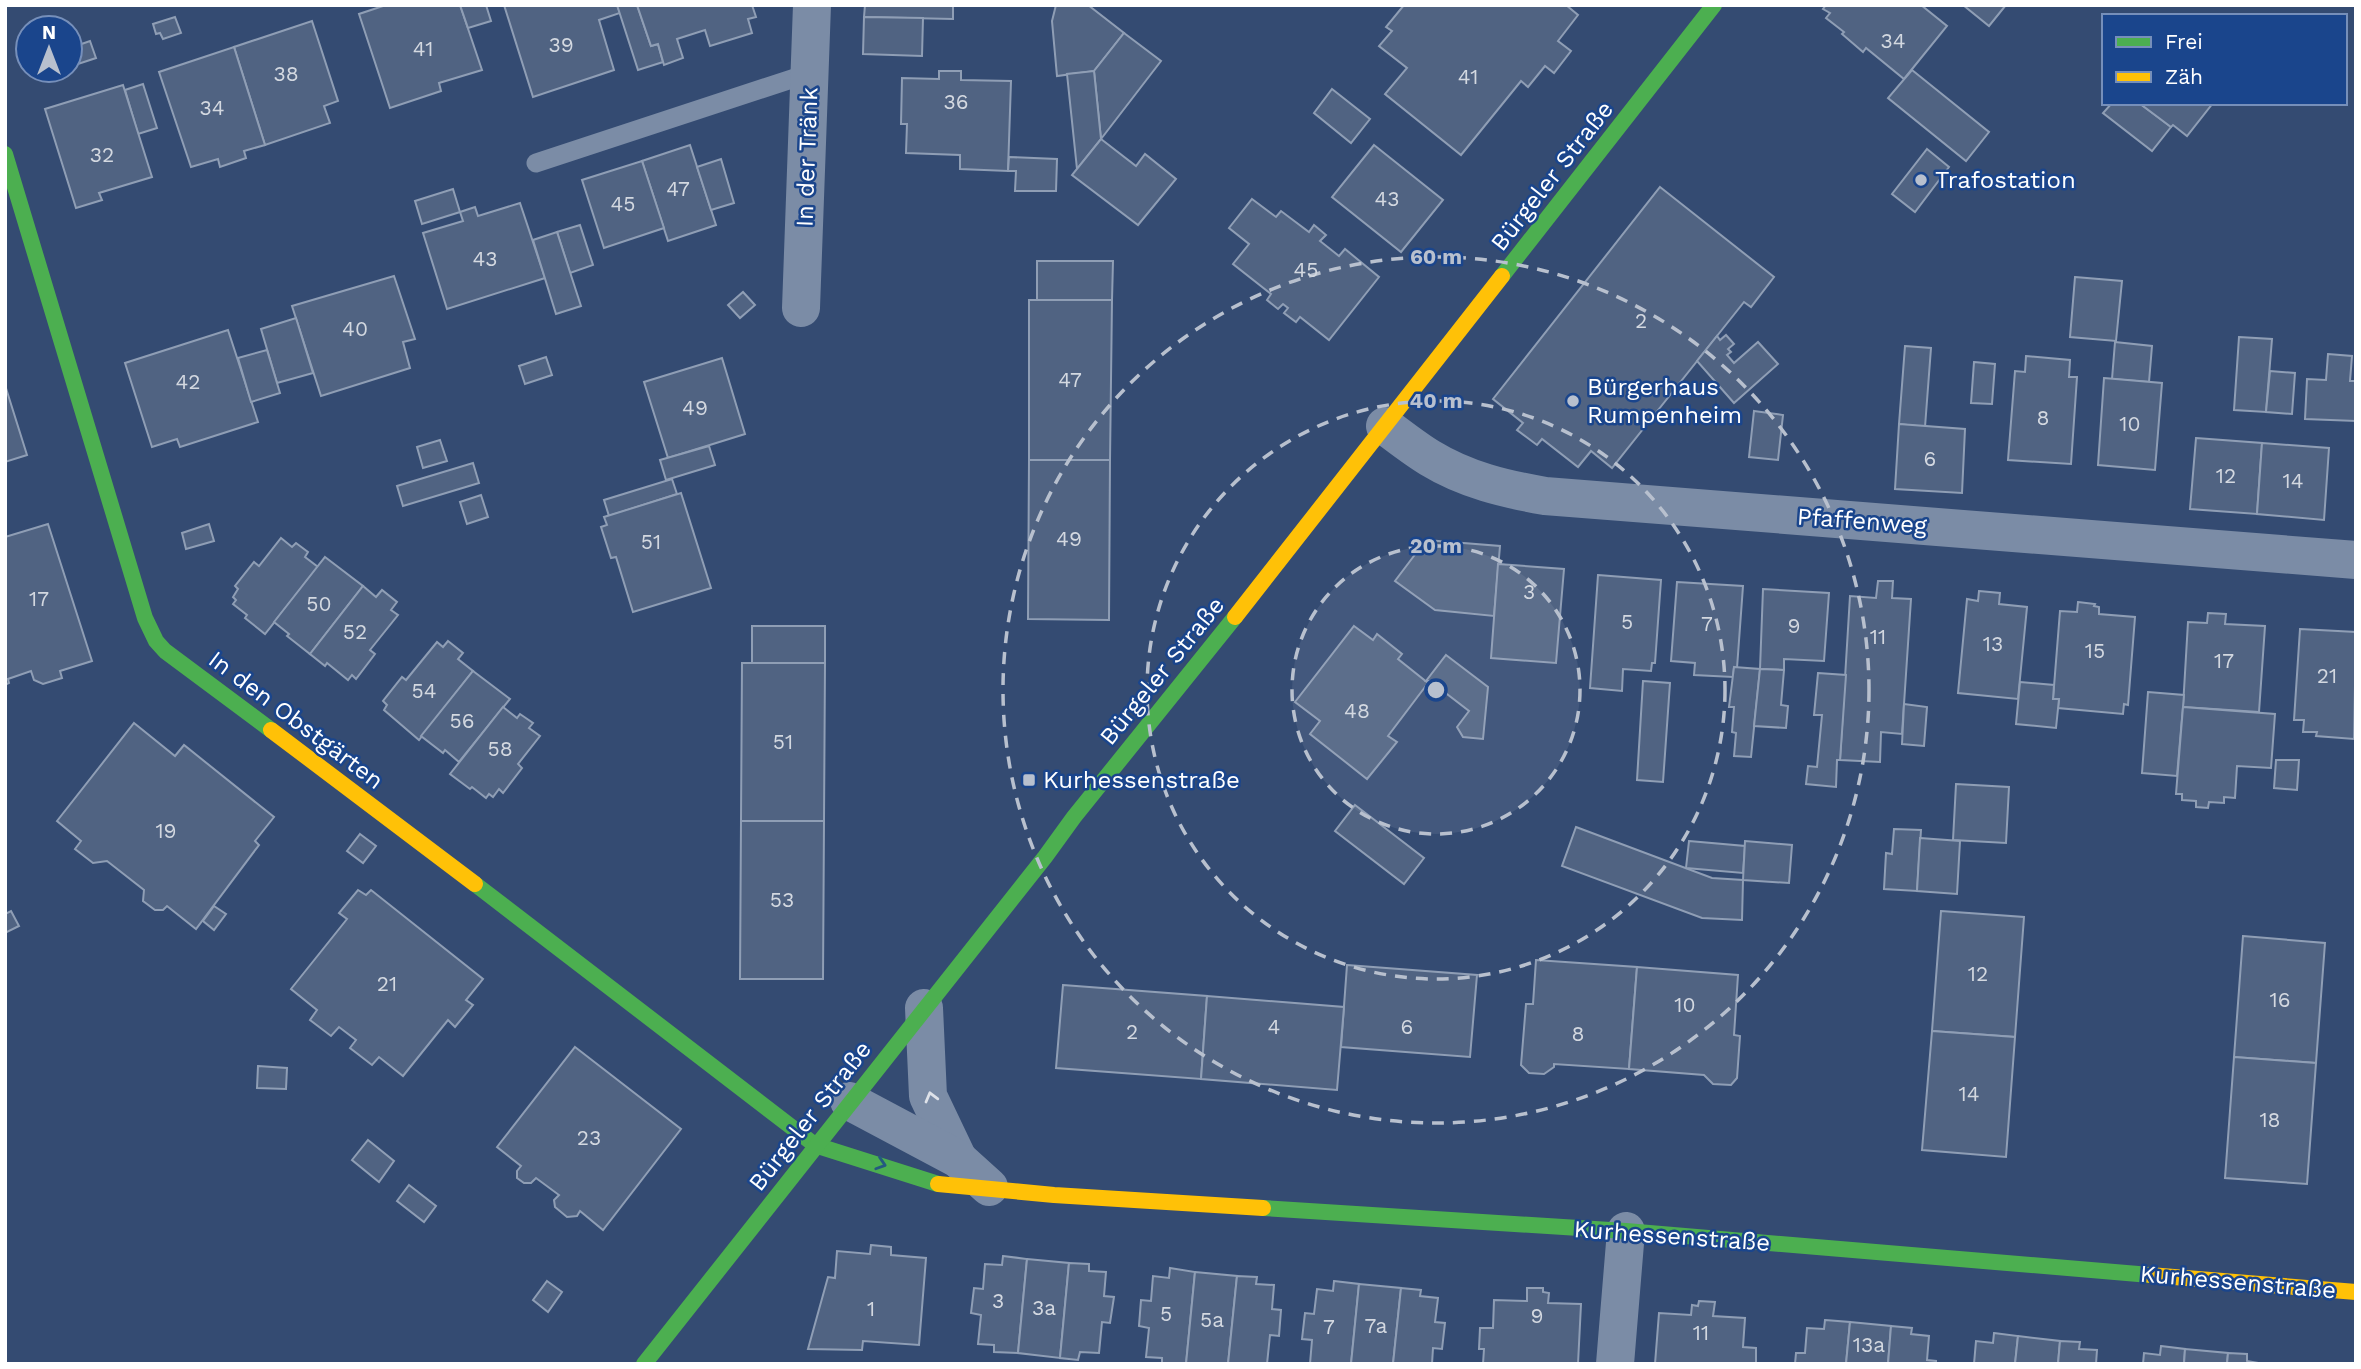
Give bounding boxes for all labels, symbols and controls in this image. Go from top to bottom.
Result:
north arrow [14,14,84,84]
legend [2102,14,2347,105]
text: N [42,21,56,44]
house number: 34 [1880,28,1906,53]
text: Frei [2165,29,2203,54]
house number: 39 [548,32,574,57]
house number: 41 [413,36,433,61]
house number: 38 [273,61,299,86]
house number: 41 [1458,64,1478,89]
text: Zäh [2165,64,2203,89]
street label: In der Tränk [791,86,823,227]
house number: 36 [943,89,969,114]
house number: 34 [199,95,225,120]
street label: Bürgeler Straße [1485,96,1619,256]
house number: 32 [90,142,114,167]
place label: Trafostation [1935,166,2076,194]
marker: Trafostation [1913,172,1929,188]
house number: 47 [666,176,690,201]
house number: 43 [1374,186,1400,211]
house number: 45 [610,191,636,216]
text: 60 m [1410,244,1462,269]
house number: 43 [472,246,498,271]
house number: 45 [1293,257,1319,282]
house number: 2 [1635,308,1647,333]
house number: 40 [342,316,368,341]
house number: 47 [1058,367,1082,392]
house number: 42 [175,369,201,394]
place label: Bürgerhaus Rumpenheim [1587,373,1742,429]
text: 40 m [1410,388,1462,413]
marker: Bürgerhaus Rumpenheim [1565,393,1581,409]
house number: 49 [682,395,708,420]
house number: 8 [2037,405,2049,430]
house number: 10 [2119,411,2141,436]
house number: 6 [1924,446,1936,471]
house number: 12 [2216,463,2236,488]
house number: 14 [2282,468,2304,493]
street label: Pfaffenweg [1796,502,1928,540]
house number: 49 [1056,526,1082,551]
house number: 51 [641,529,661,554]
text: 20 m [1410,533,1462,558]
house number: 3 [1523,579,1535,604]
house number: 17 [29,586,49,611]
house number: 50 [306,591,332,616]
street label: Bürgeler Straße [1094,591,1230,751]
house number: 5 [1621,609,1633,634]
house number: 7 [1701,611,1713,636]
house number: 9 [1788,613,1800,638]
house number: 52 [343,619,367,644]
house number: 11 [1870,624,1886,649]
house number: 13 [1983,631,2003,656]
house number: 15 [2085,638,2105,663]
street label: In den Obstgärten [203,645,389,795]
house number: 17 [2214,648,2234,673]
house number: 21 [2317,663,2337,688]
house number: 54 [411,678,437,703]
centre of rings [1424,678,1448,702]
house number: 48 [1344,698,1370,723]
house number: 56 [450,708,475,733]
house number: 51 [773,729,793,754]
house number: 58 [487,736,513,761]
place label: Kurhessenstraße [1043,766,1240,794]
marker: Kurhessenstraße [1021,772,1037,788]
house number: 19 [155,818,177,843]
house number: 53 [770,887,794,912]
house number: 12 [1968,961,1988,986]
house number: 21 [377,971,397,996]
house number: 16 [2270,987,2290,1012]
house number: 10 [1674,992,1696,1017]
house number: 4 [1268,1014,1280,1039]
house number: 6 [1401,1014,1413,1039]
house number: 2 [1126,1019,1138,1044]
house number: 8 [1572,1021,1584,1046]
street label: Bürgeler Straße [743,1036,877,1196]
house number: 14 [1958,1081,1980,1106]
one-way arrow [925,1091,939,1103]
house number: 18 [2259,1107,2281,1132]
house number: 23 [577,1125,601,1150]
one-way arrow [874,1156,887,1170]
street label: Kurhessenstraße [1573,1215,1771,1257]
street label: Kurhessenstraße [2139,1259,2337,1305]
house number: 3 [992,1288,1004,1313]
house number: 3a [1032,1295,1056,1320]
house number: 1 [867,1296,875,1321]
house number: 5 [1160,1301,1172,1326]
house number: 9 [1531,1303,1543,1328]
house number: 5a [1200,1307,1224,1332]
house number: 7a [1364,1313,1388,1338]
house number: 7 [1323,1314,1335,1339]
house number: 11 [1693,1320,1709,1345]
house number: 13a [1853,1332,1885,1357]

